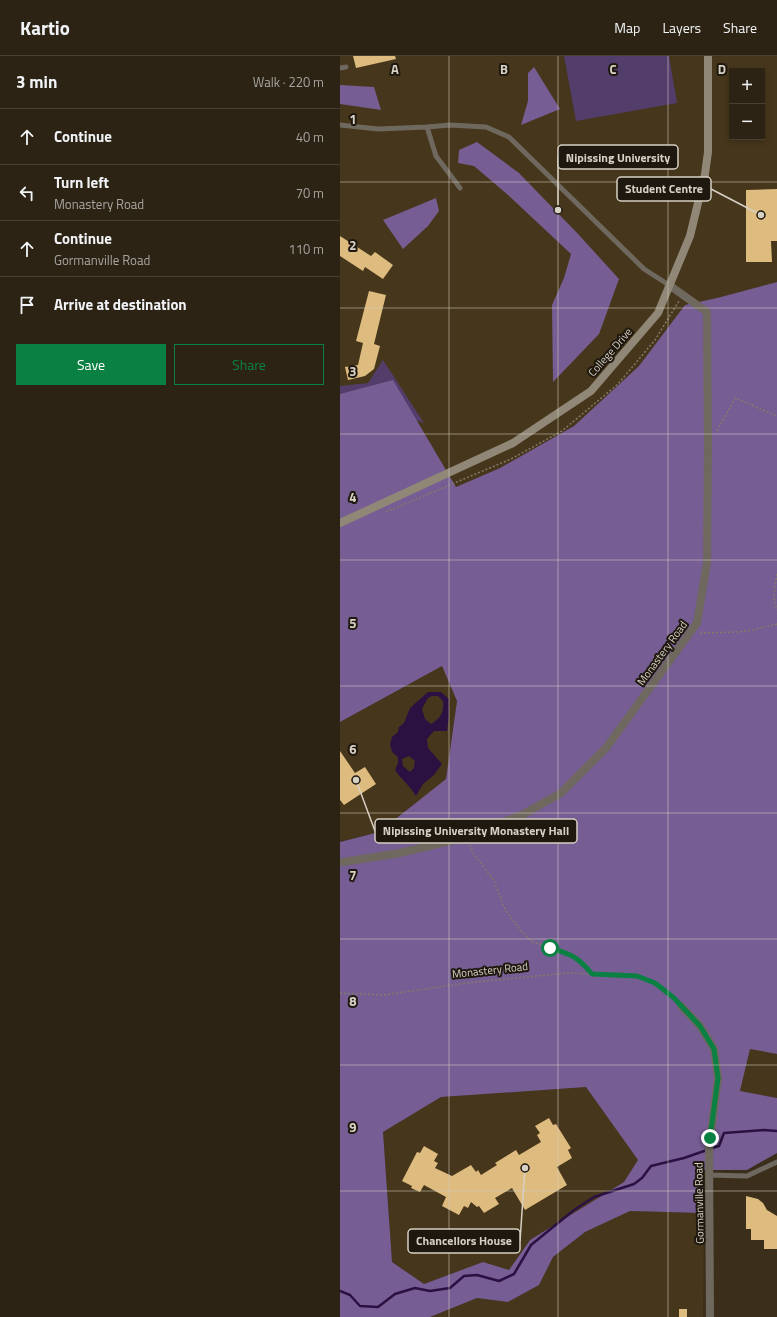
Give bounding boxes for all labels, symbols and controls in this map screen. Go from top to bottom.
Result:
text: Kartio [20,13,70,42]
text: Map [614,17,640,38]
text: Layers [662,17,701,38]
text: Share [723,17,757,38]
text: A [391,59,399,79]
text: B [500,59,508,79]
text: C [609,59,617,79]
text: D [718,59,726,79]
map controls [729,68,765,140]
button: + [729,68,765,104]
text: 3 min [16,69,57,95]
text: Walk · 220 m [253,72,324,92]
button: − [729,104,765,140]
text: 1 [349,109,357,129]
text: Continue [54,125,112,148]
icon: ahead [16,126,38,148]
text: 40 m [296,127,324,147]
callout: Nipissing University [558,145,678,169]
text: Nipissing University [566,148,670,167]
text: Turn left [54,171,109,194]
callout: Student Centre [617,177,711,201]
text: Student Centre [625,179,703,198]
icon: left [16,182,38,204]
text: 70 m [296,183,324,203]
text: Monastery Road [54,194,144,214]
text: Continue [54,227,112,250]
text: 2 [349,235,357,255]
icon: ahead [16,238,38,260]
text: 110 m [288,239,324,259]
text: Gormanville Road [54,250,150,270]
text: Arrive at destination [54,293,187,316]
icon: arrive [16,294,38,316]
street label: College Drive [584,324,636,380]
button: Save [16,344,166,385]
button: Share [174,344,324,385]
text: 3 [349,361,357,381]
text: 4 [349,487,357,507]
text: 5 [349,613,357,633]
street label: Monastery Road [633,617,691,689]
text: 6 [349,739,357,759]
callout: Nipissing University Monastery Hall [375,819,577,843]
text: Nipissing University Monastery Hall [383,821,569,840]
text: 7 [349,865,357,885]
route start [541,939,559,957]
street label: Monastery Road [451,958,529,982]
text: 8 [349,991,357,1011]
text: 9 [349,1117,357,1137]
route end [701,1129,719,1147]
street label: Gormanville Road [690,1162,708,1244]
callout: Chancellors House [408,1229,520,1253]
text: Chancellors House [416,1231,512,1250]

